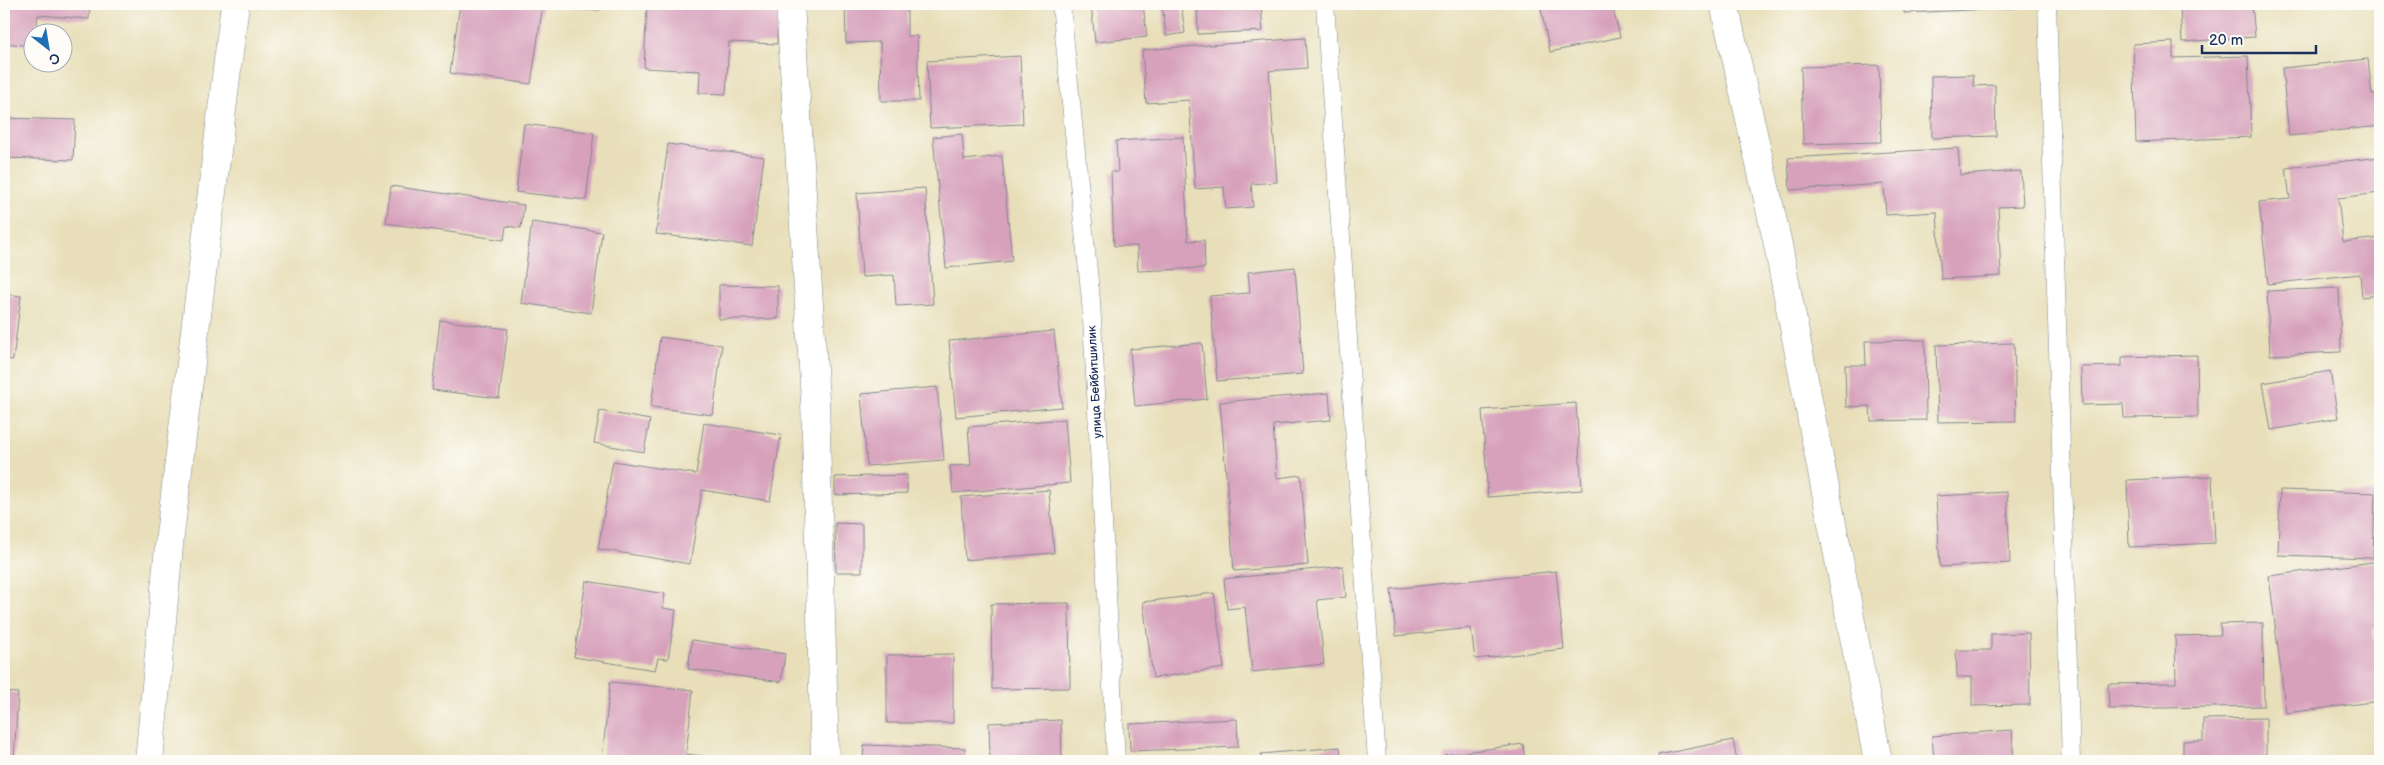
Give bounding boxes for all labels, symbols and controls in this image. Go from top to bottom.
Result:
north arrow [22,22,72,72]
scale bar [2202,22,2315,54]
text: 20 m [2209,31,2243,50]
text: С [46,49,63,69]
street label: улица Бейбитшилик [1085,325,1105,439]

